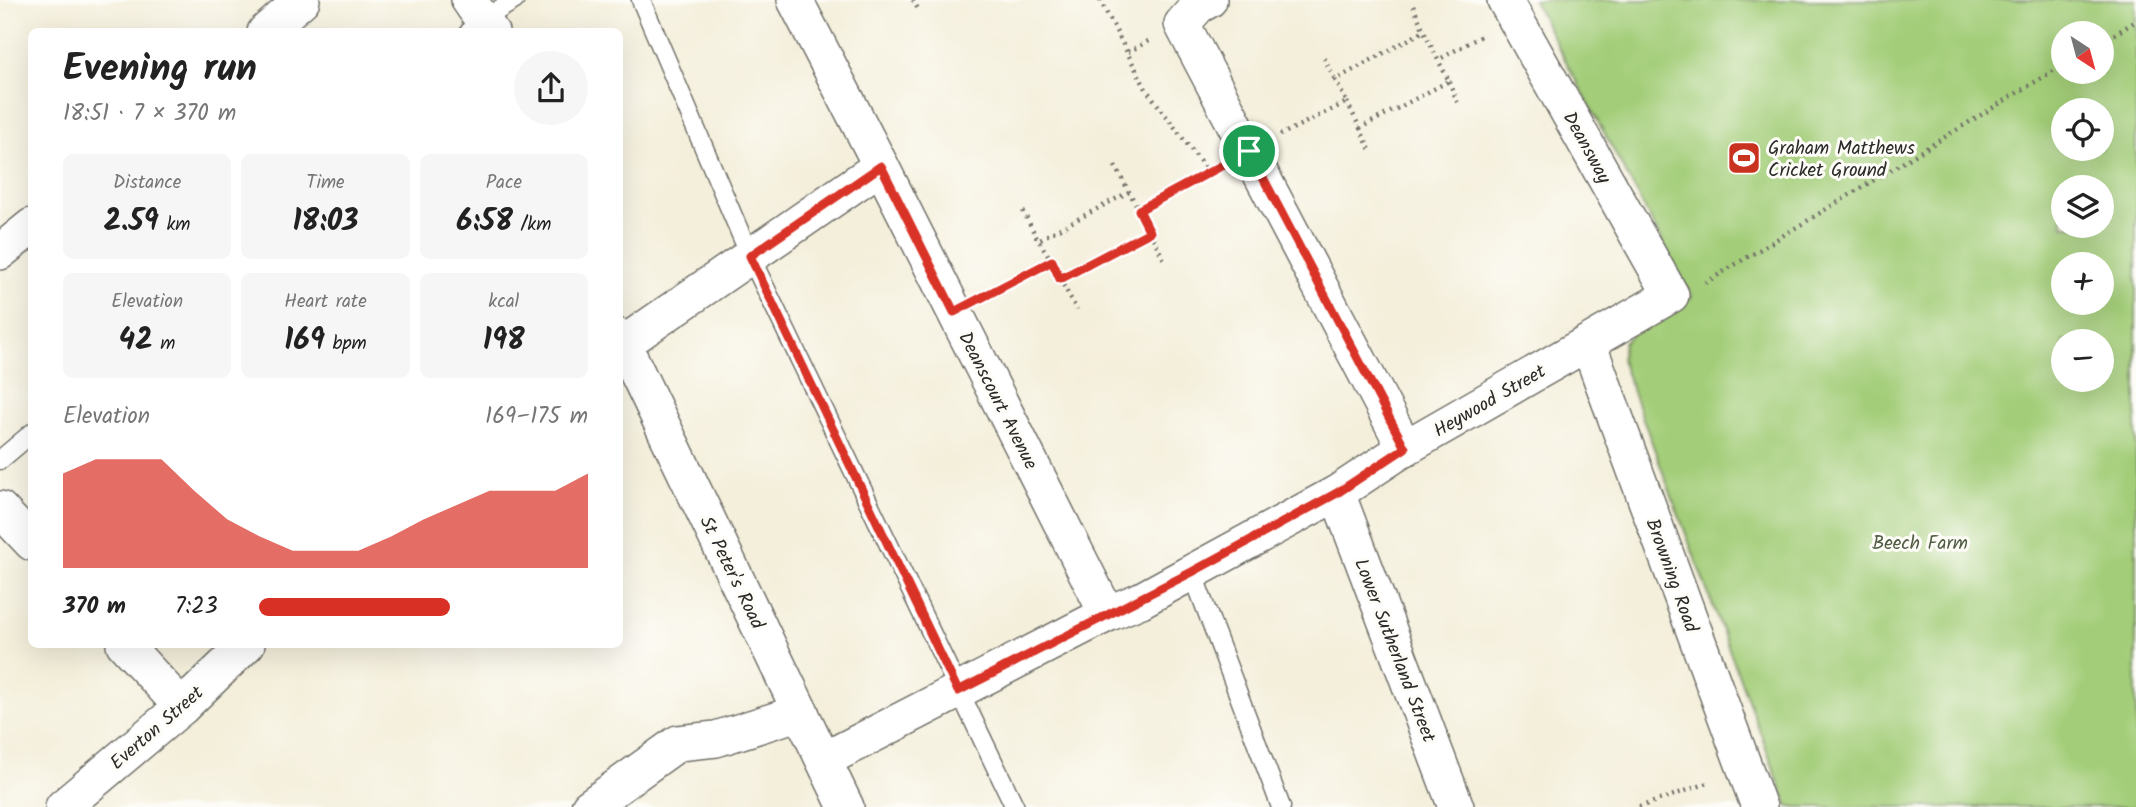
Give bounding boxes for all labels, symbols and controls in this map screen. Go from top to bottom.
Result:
north arrow [2051,21,2114,84]
map controls [2051,21,2114,392]
text: Evening run [63,40,257,100]
button: share [514,51,588,125]
text: 18:51 · 7 × 370 m [63,96,236,132]
button: locate [2051,98,2114,161]
street label: Deansway [1554,106,1619,191]
pin [1219,121,1279,181]
icon: arrive [1230,132,1268,170]
place label: Graham Matthews Cricket Ground [1768,134,1915,186]
sports icon: Graham Matthews Cricket Ground [1725,139,1763,177]
text: Distance [113,168,181,198]
text: Time [306,168,345,198]
text: Pace [486,168,522,198]
button: layers [2051,175,2114,238]
text: 2.59 [104,198,159,246]
text: 18:03 [293,198,358,246]
text: 6:58 [456,198,513,246]
text: km [159,210,190,240]
text: /km [513,210,551,240]
button: + [2051,252,2114,315]
text: Elevation [111,287,183,317]
text: Heart rate [284,287,367,317]
text: kcal [488,287,519,317]
text: 42 [119,317,153,365]
text: 169 [284,317,325,365]
text: 198 [483,317,525,365]
street label: Deanscourt Avenue [949,327,1045,476]
text: m [153,329,175,359]
text: bpm [325,329,367,359]
button: − [2051,329,2114,392]
street label: Heywood Street [1428,357,1552,446]
text: Elevation [63,399,150,435]
text: 169–175 m [485,399,588,435]
street label: St Peter's Road [691,511,772,635]
street label: Browning Road [1637,514,1706,637]
park label: Beech Farm [1872,529,1968,559]
street label: Lower Sutherland Street [1345,554,1443,748]
text: 370 m [63,589,126,625]
text: 7:23 [175,589,218,625]
street label: Everton Street [104,679,211,778]

